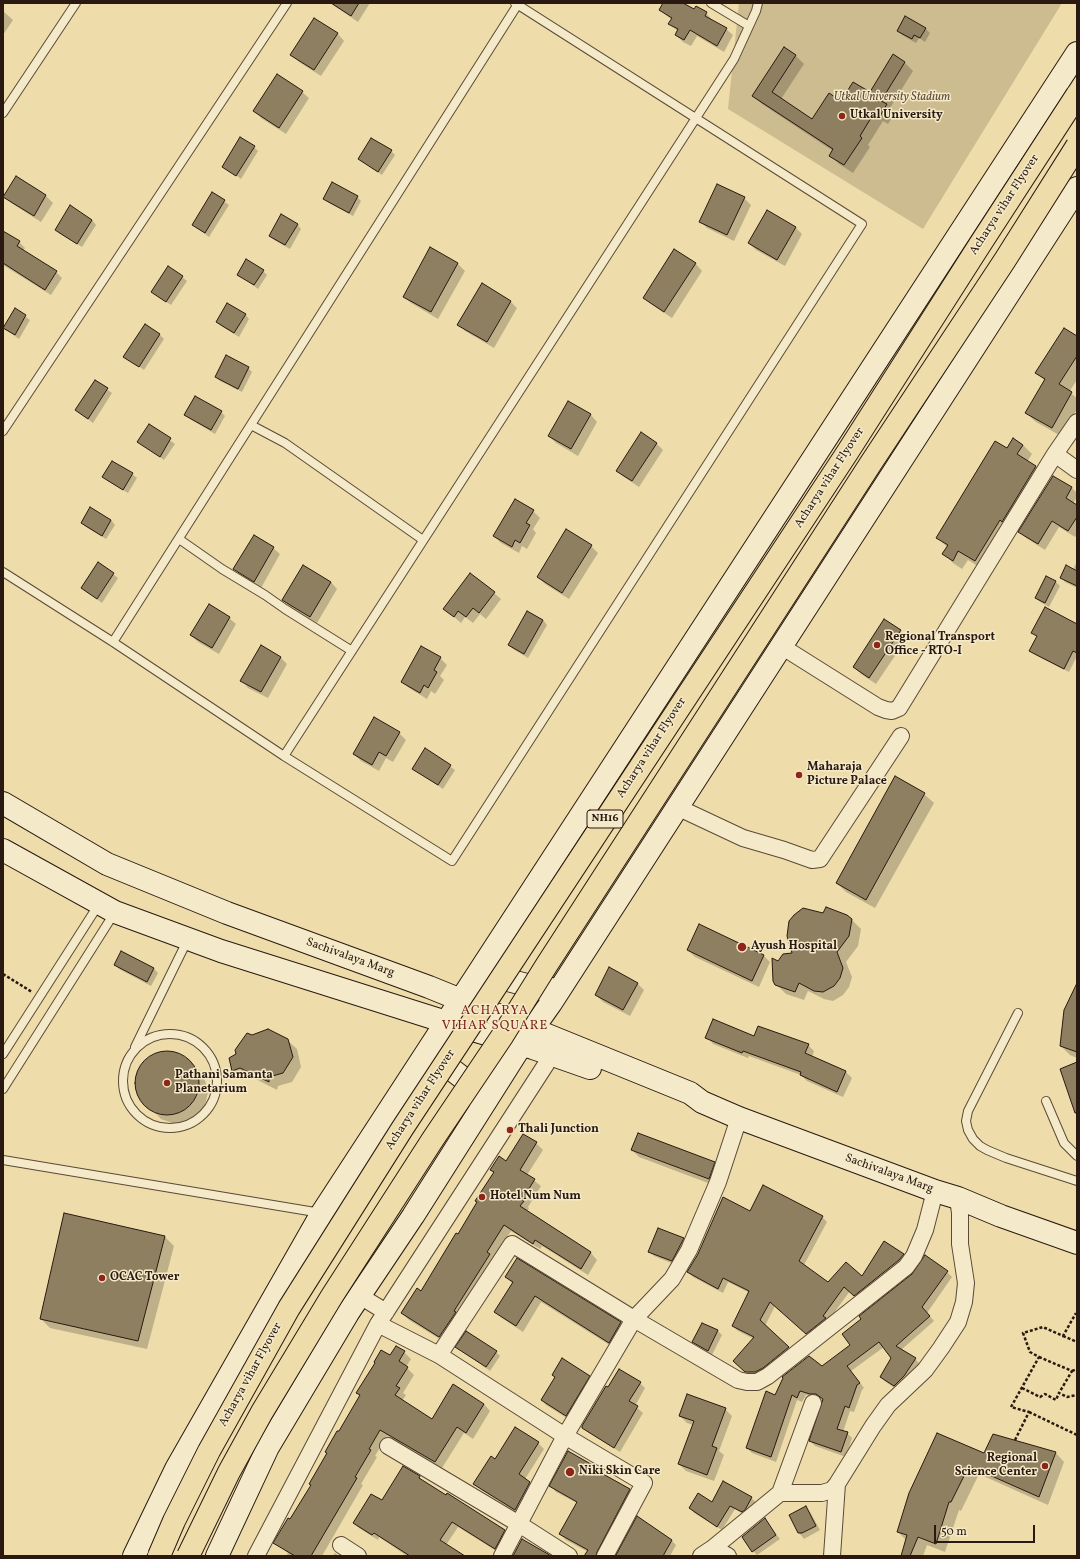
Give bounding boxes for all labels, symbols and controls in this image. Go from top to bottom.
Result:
park label: Utkal University Stadium [834,91,950,105]
place label: Utkal University [850,109,943,123]
marker: Utkal University [837,111,847,121]
street label: Acharya vihar Flyover [967,152,1043,258]
street label: Acharya vihar Flyover [792,425,868,531]
place label: Regional Transport Office - RTO-I [885,631,995,659]
marker: Regional Transport Office - RTO-I [872,640,882,650]
street label: Acharya vihar Flyover [614,695,690,801]
place label: Maharaja Picture Palace [807,761,887,789]
marker: Maharaja Picture Palace [794,770,804,780]
road number: NH16 [587,810,623,828]
street label: Sachivalaya Marg [304,935,396,981]
place label: Ayush Hospital [751,940,837,954]
marker: Ayush Hospital [736,941,748,953]
district label: ACHARYA VIHAR SQUARE [442,1004,548,1035]
street label: Acharya vihar Flyover [383,1047,459,1153]
place label: Pathani Samanta Planetarium [175,1069,273,1097]
marker: Pathani Samanta Planetarium [162,1078,172,1088]
place label: Thali Junction [518,1123,599,1137]
marker: Thali Junction [505,1125,515,1135]
street label: Sachivalaya Marg [843,1151,935,1197]
place label: Hotel Num Num [490,1190,581,1204]
marker: Hotel Num Num [477,1192,487,1202]
place label: OCAC Tower [110,1271,179,1285]
marker: OCAC Tower [97,1273,107,1283]
street label: Acharya vihar Flyover [216,1320,286,1430]
place label: Regional Science Center [955,1452,1037,1480]
marker: Regional Science Center [1040,1461,1050,1471]
place label: Niki Skin Care [579,1465,660,1479]
marker: Niki Skin Care [564,1466,576,1478]
scale bar [936,1517,1037,1543]
text: 50 m [941,1524,967,1540]

